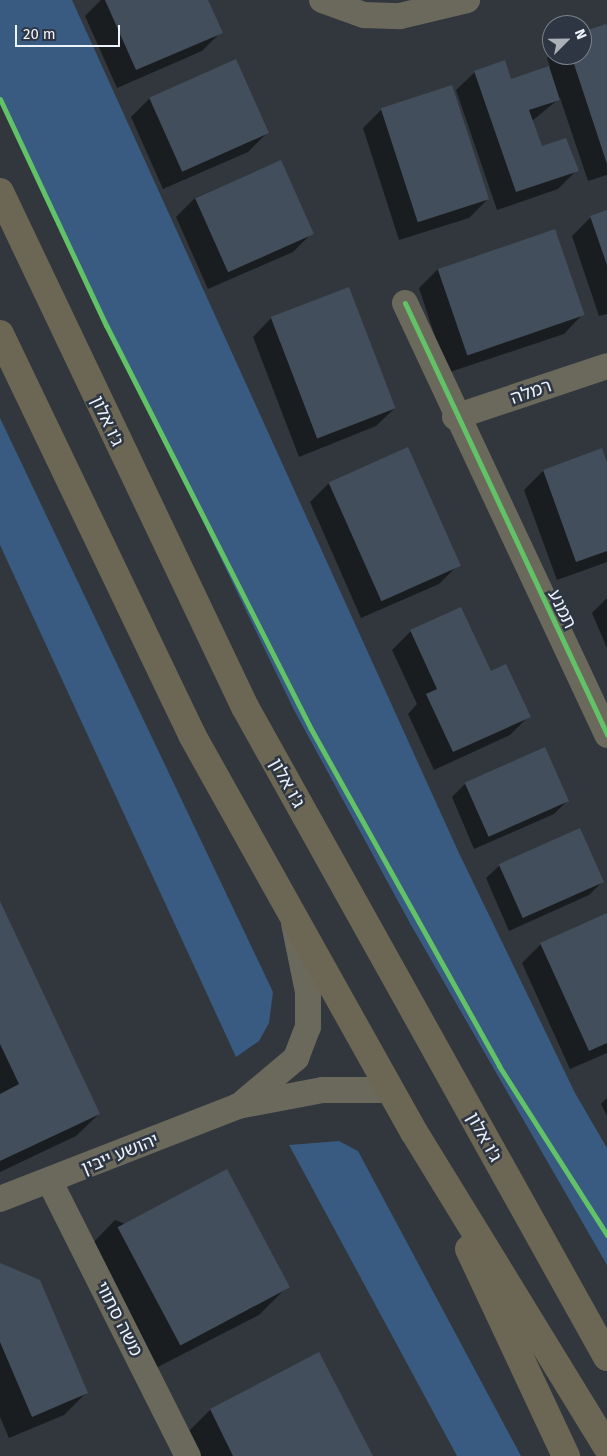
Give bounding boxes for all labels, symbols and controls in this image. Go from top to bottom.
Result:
scale bar [18,15,122,47]
north arrow [542,15,592,65]
text: 20 m [23,25,56,43]
text: N [571,27,590,42]
street label: רמלה [508,375,554,409]
street label: ג'ו אלון [86,392,128,450]
street label: תמנע [543,586,581,632]
street label: ג'ו אלון [265,755,309,811]
street label: ג'ו אלון [462,1109,506,1165]
street label: יהושע ייבין [78,1129,162,1179]
street label: משה סתווי [91,1278,147,1360]

